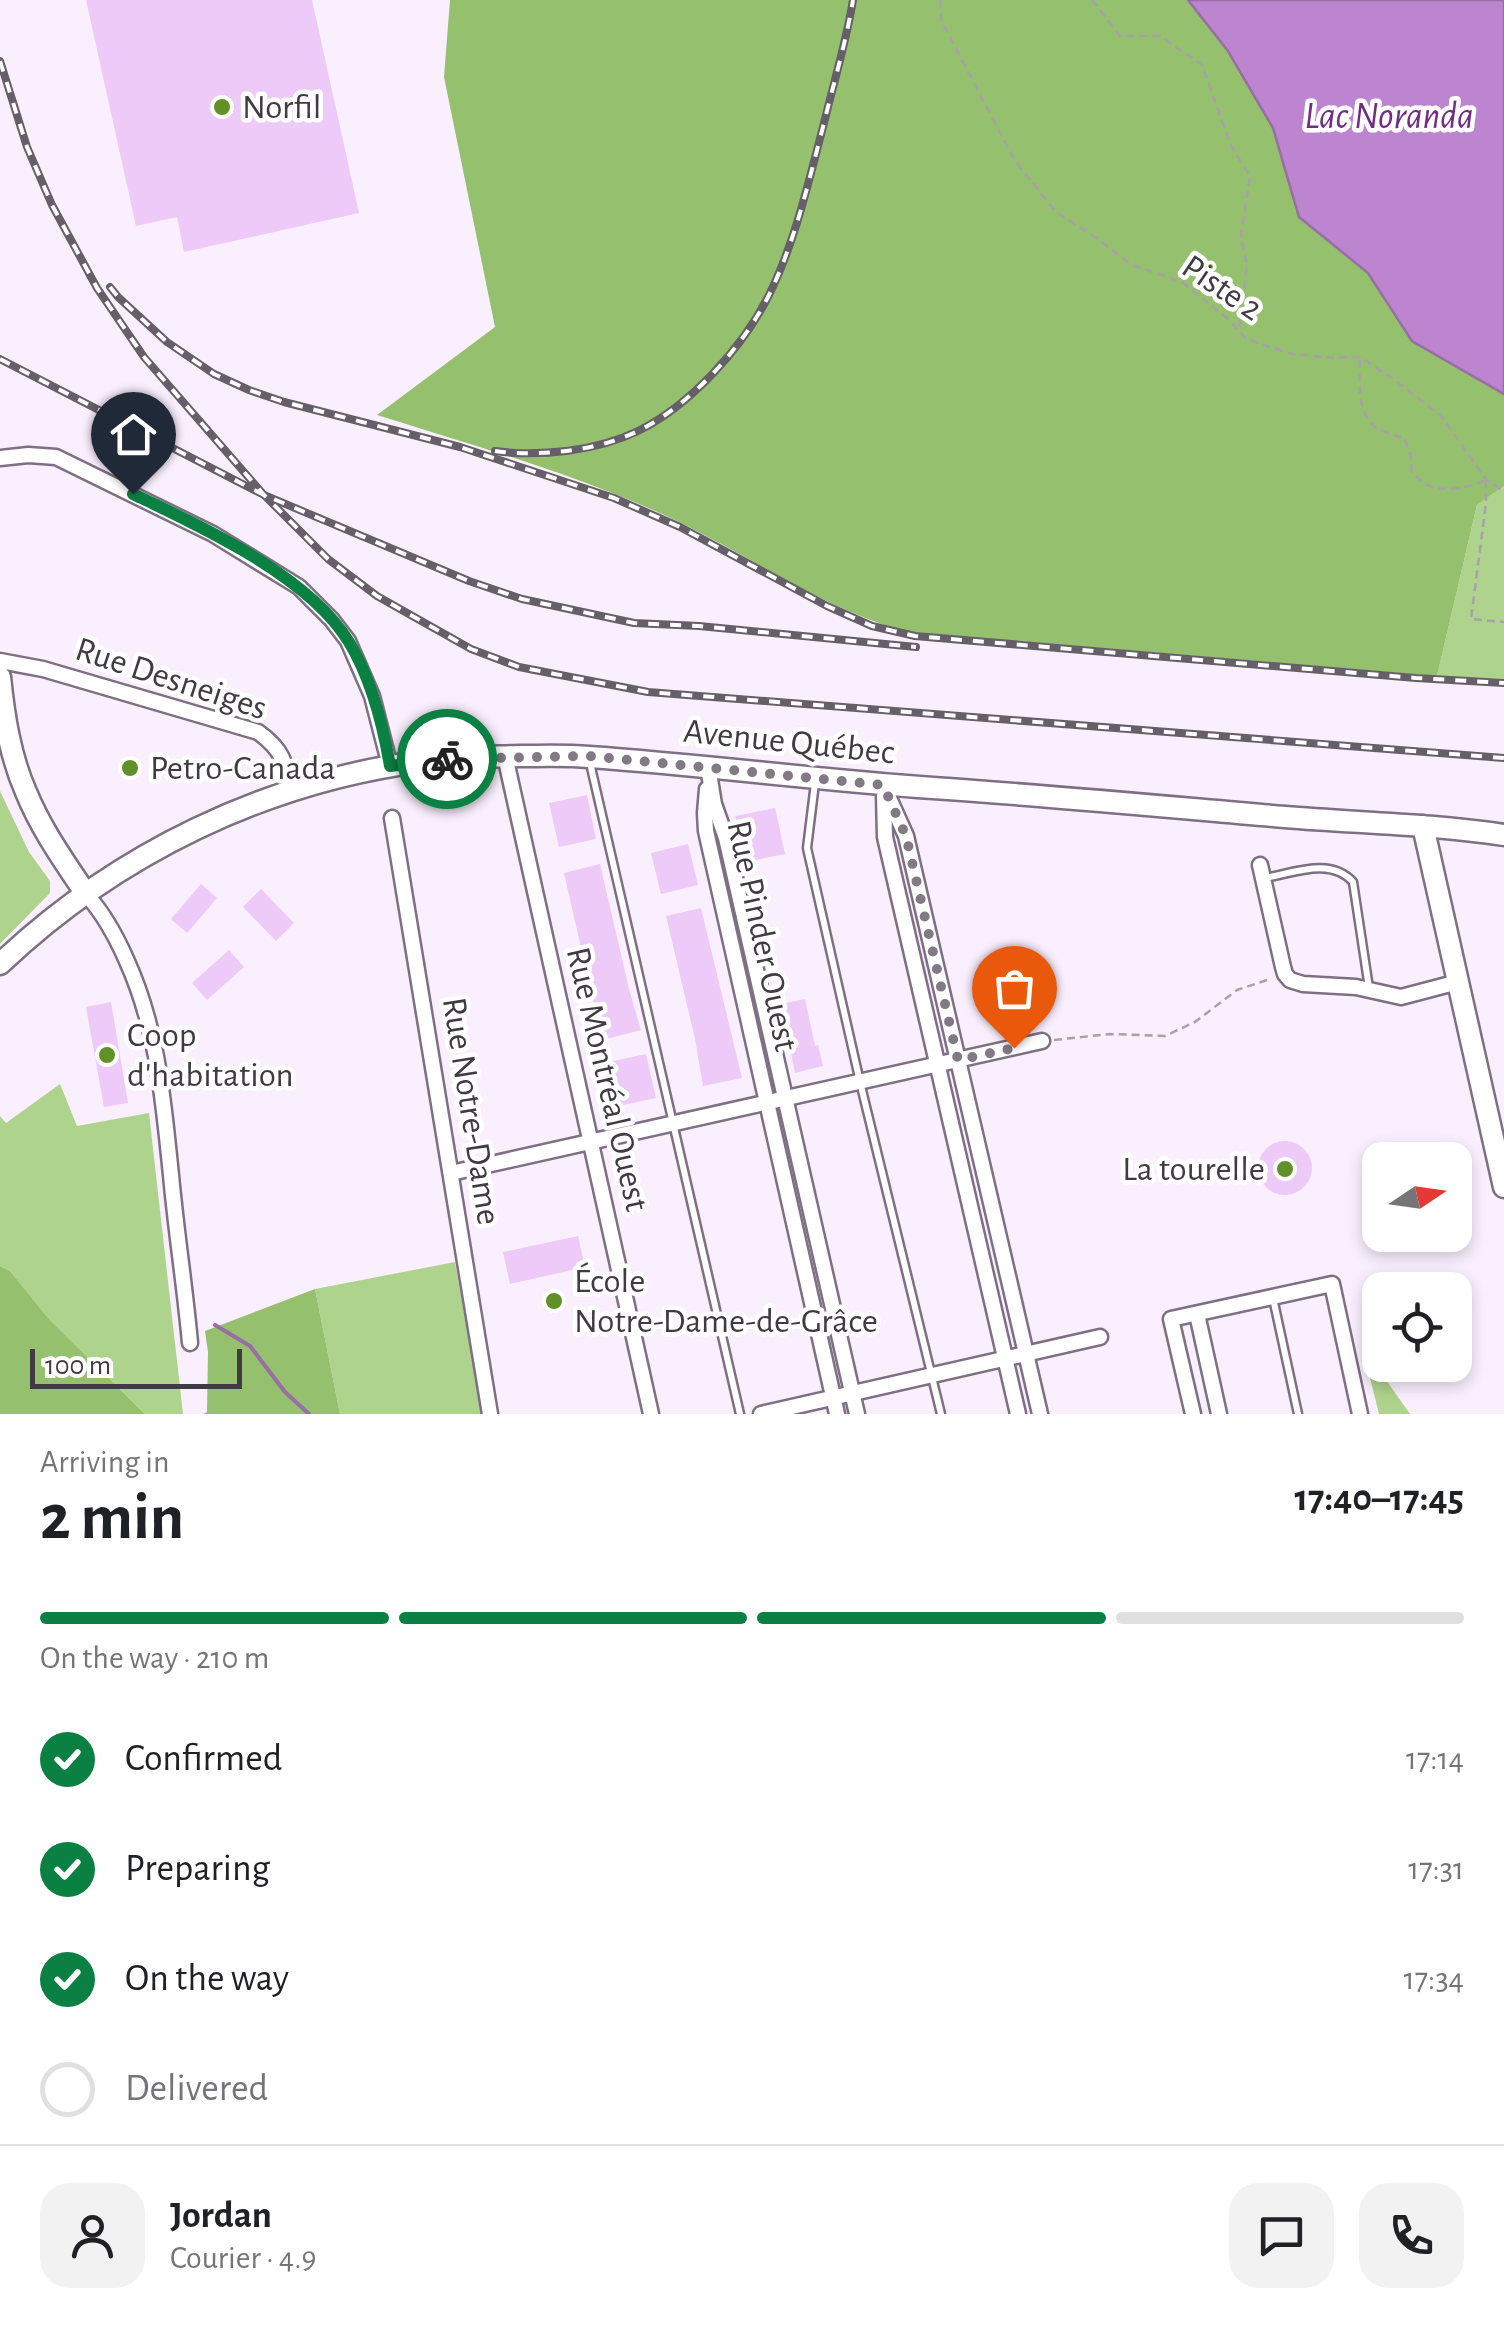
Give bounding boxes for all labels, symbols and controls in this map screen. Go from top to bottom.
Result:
place label: Norfil [242,90,321,125]
marker: Norfil [211,96,233,118]
water label: Lac Noranda [1304,98,1474,136]
street label: Piste 2 [1176,249,1268,327]
pin [91,392,176,495]
icon: home [106,407,161,462]
street label: Rue Desneiges [71,632,271,726]
courier [397,709,497,809]
street label: Avenue Québec [682,714,896,770]
icon: bike [420,732,475,787]
place label: Petro-Canada [150,751,336,786]
marker: Petro-Canada [119,757,141,779]
street label: Rue Pinder Ouest [720,818,804,1054]
street label: Rue Montréal Ouest [560,944,654,1214]
pin [972,946,1057,1049]
icon: bag [987,961,1042,1016]
street label: Rue Notre-Dame [436,995,506,1227]
place label: Coop d'habitation [127,1018,294,1093]
marker: Coop d'habitation [96,1044,118,1066]
north arrow [1362,1142,1472,1252]
map controls [1362,1142,1472,1382]
place label: La tourelle [1122,1152,1265,1187]
marker: La tourelle [1274,1158,1296,1180]
place label: École Notre-Dame-de-Grâce [574,1262,878,1339]
button: locate [1362,1272,1472,1382]
marker: École Notre-Dame-de-Grâce [543,1290,565,1312]
scale bar [30,1344,242,1388]
text: 100 m [45,1352,111,1380]
text: Arriving in [40,1446,169,1478]
text: 17:40–17:45 [1294,1480,1464,1518]
text: 2 min [40,1486,184,1551]
text: On the way · 210 m [40,1642,269,1674]
icon: check [40,1732,95,1787]
text: Confirmed [125,1740,282,1778]
text: 17:14 [1406,1743,1464,1775]
icon: check [40,1842,95,1897]
text: Preparing [125,1850,270,1888]
text: 17:31 [1408,1853,1464,1885]
icon: check [40,1952,95,2007]
text: On the way [125,1960,289,1998]
text: 17:34 [1404,1963,1464,1995]
text: Delivered [125,2070,268,2108]
button: person [40,2183,145,2288]
button: chat [1229,2183,1334,2288]
button: phone [1359,2183,1464,2288]
text: Jordan [170,2197,272,2235]
text: Courier · 4.9 [170,2242,317,2274]

